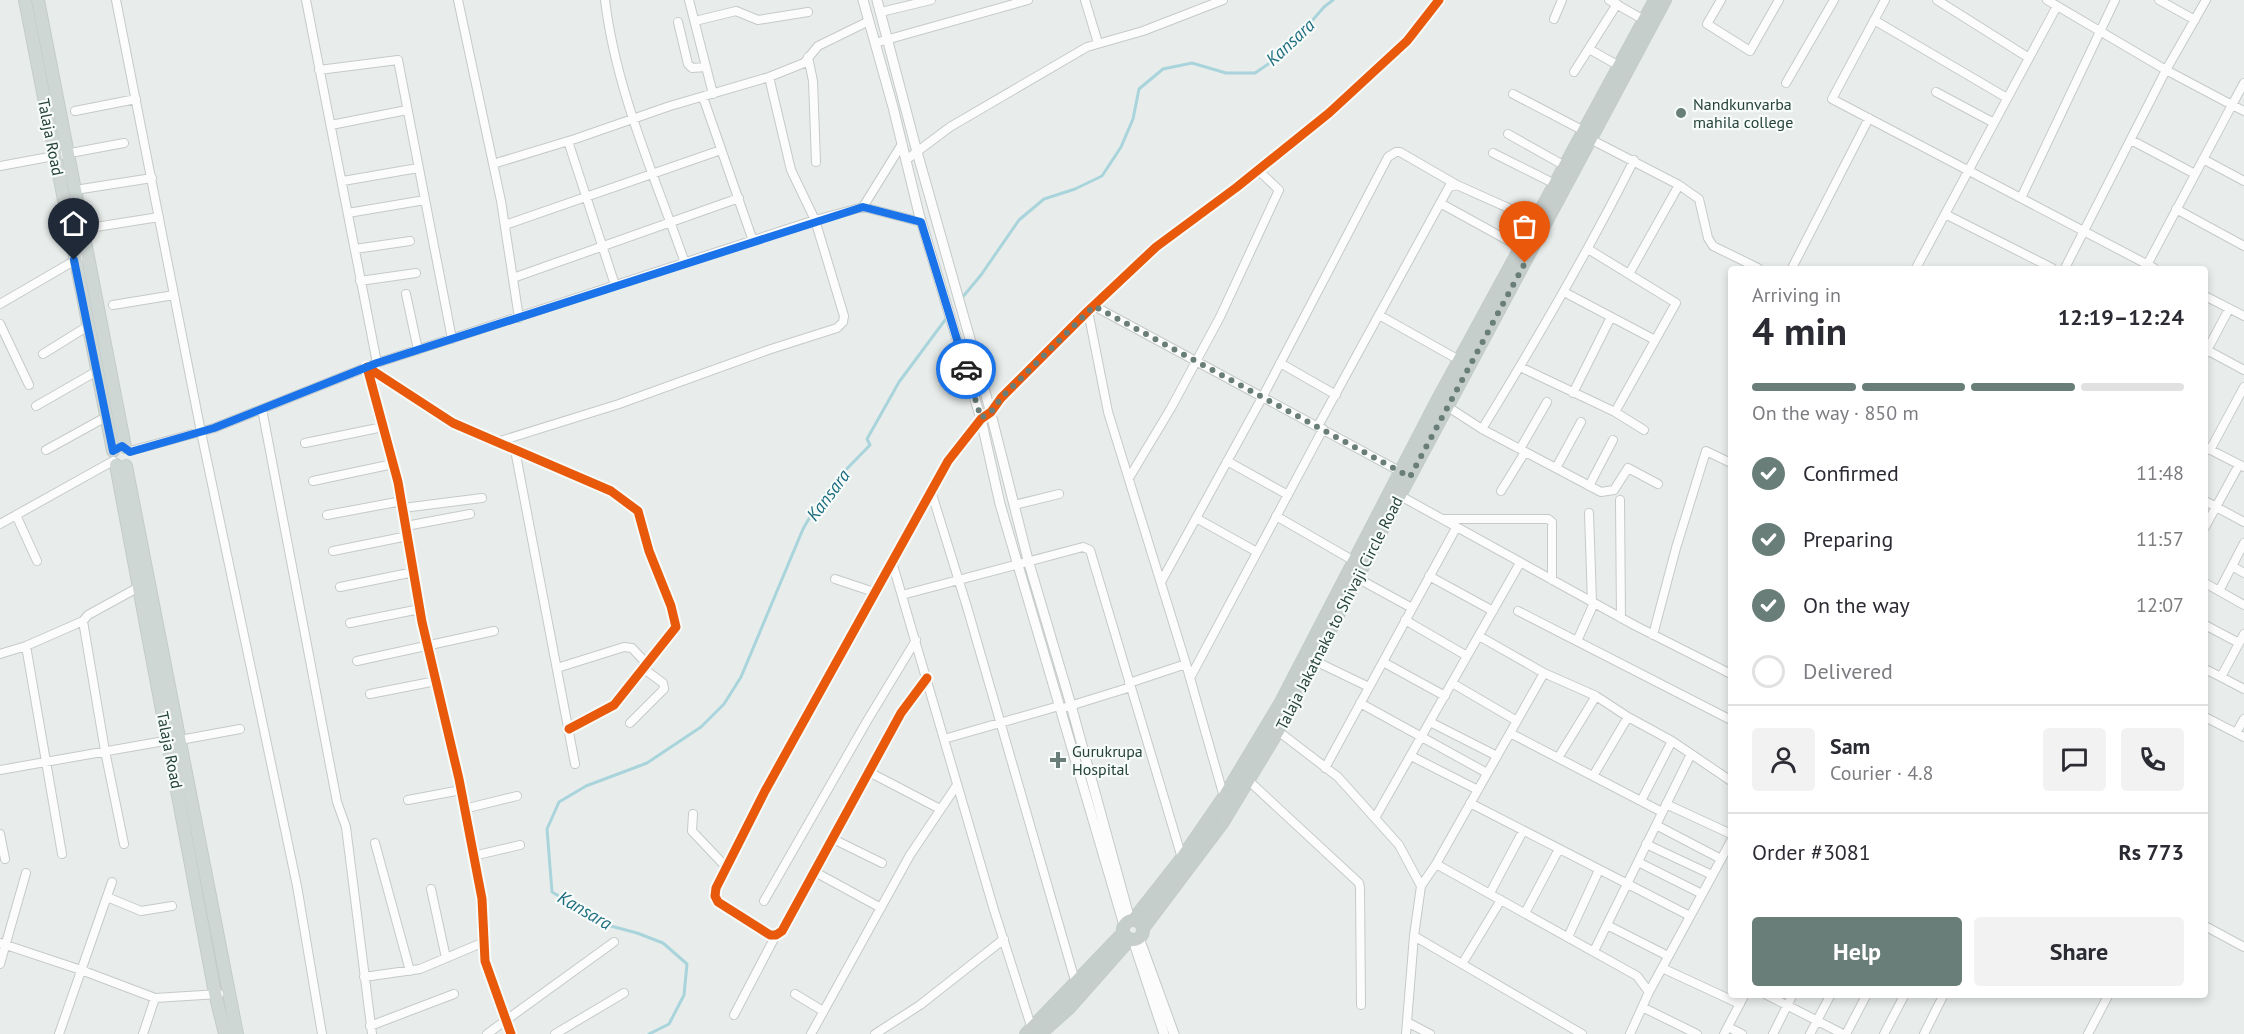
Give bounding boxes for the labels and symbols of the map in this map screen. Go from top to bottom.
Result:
water label: Kansara [1261,13,1319,70]
place label: Nandkunvarba mahila college [1693,94,1793,132]
street label: Talaja Road [34,97,68,177]
marker: Nandkunvarba mahila college [1674,106,1688,120]
pin [48,198,99,260]
pin [1499,201,1550,263]
courier [936,339,996,399]
water label: Kansara [801,464,855,525]
street label: Talaja Jakatnaka to Shivaji Circle Road [1271,493,1407,733]
street label: Talaja Road [153,710,187,790]
place label: Gurukrupa Hospital [1072,741,1143,779]
marker: Gurukrupa Hospital [1049,751,1067,769]
water label: Kansara [554,885,616,935]

